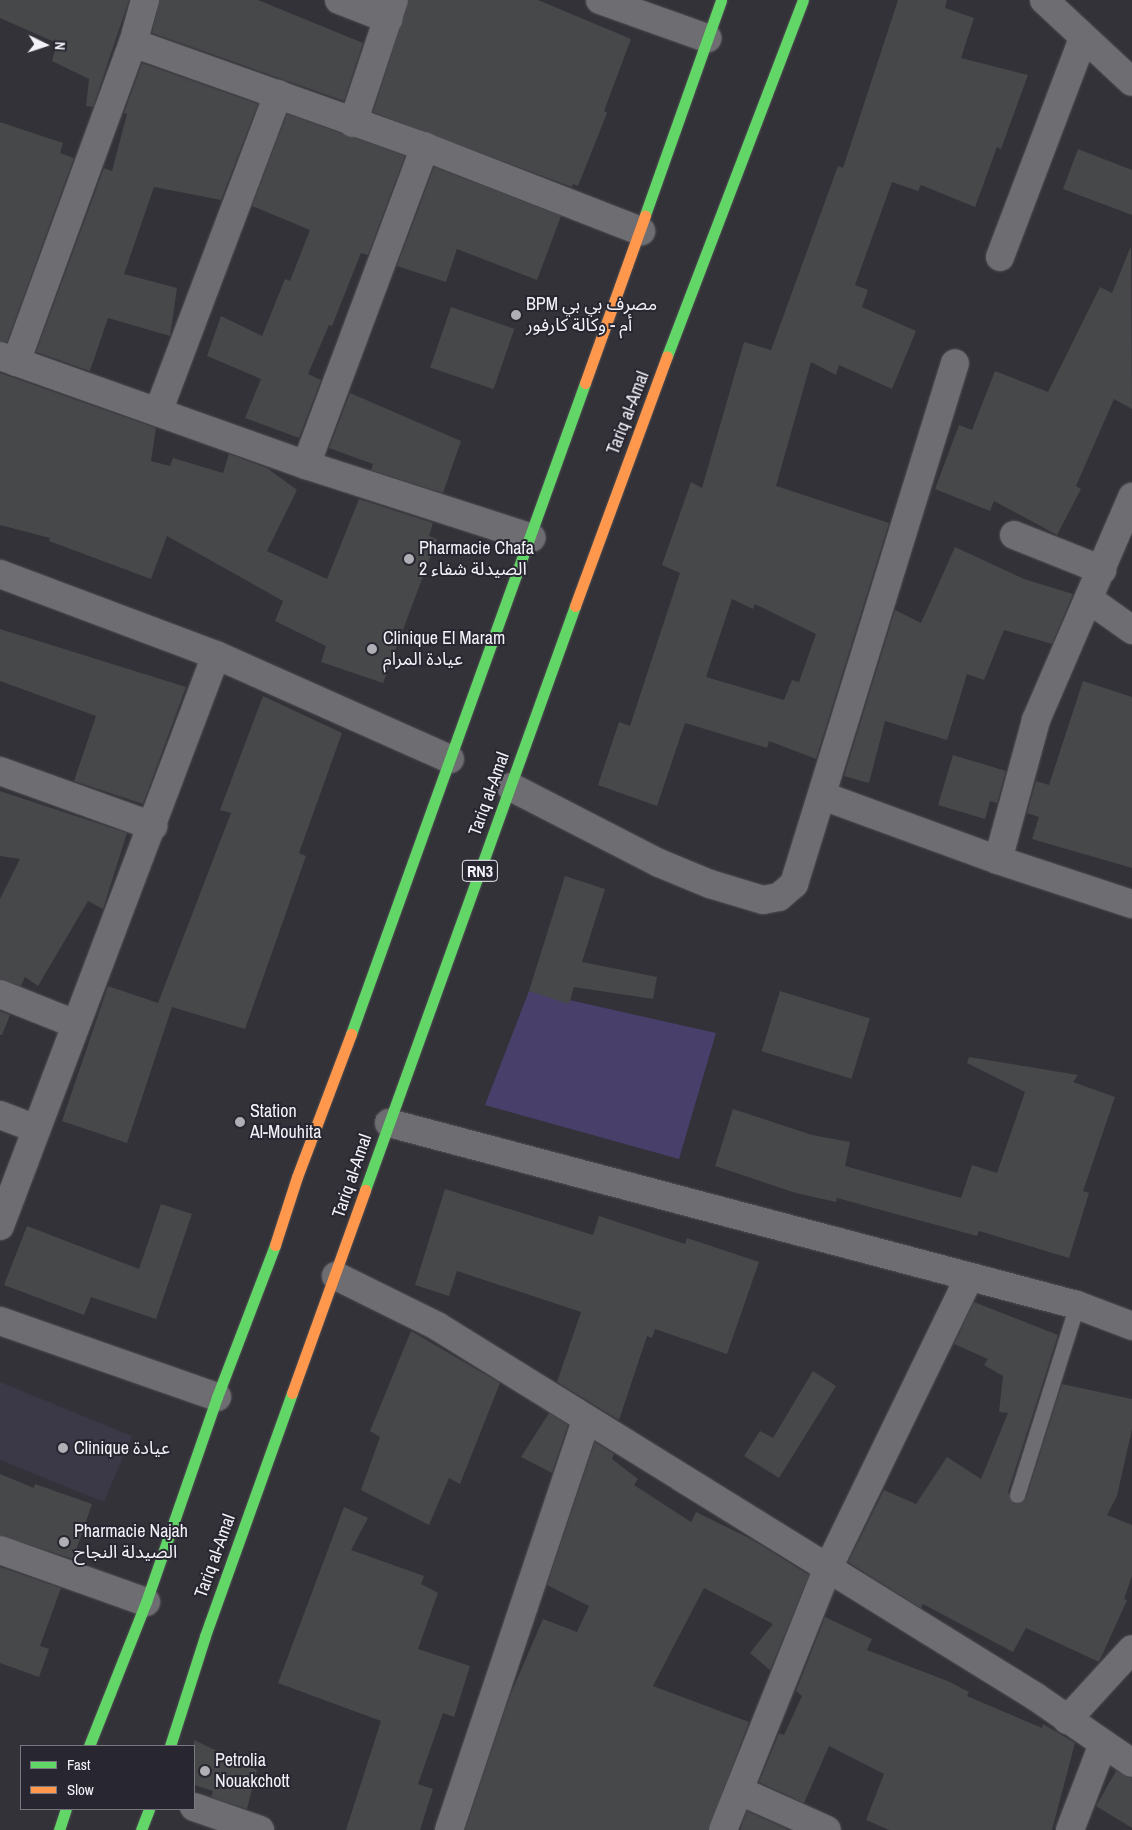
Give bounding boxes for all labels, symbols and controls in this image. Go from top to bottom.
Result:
north arrow [20,20,70,70]
text: N [51,41,69,51]
place label: BPM مصرف بي بي أم - وكالة كارفور [526,294,657,336]
marker: BPM مصرف بي بي أم - وكالة كارفور [510,309,522,321]
street label: Tariq al-Amal [602,368,654,458]
place label: Pharmacie Chafa 2 الصيدلة شفاء [419,538,534,580]
marker: Pharmacie Chafa 2 الصيدلة شفاء [403,553,415,565]
place label: Clinique El Maram عيادة المرام [383,628,505,670]
marker: Clinique El Maram عيادة المرام [365,642,379,656]
street label: Tariq al-Amal [464,749,514,839]
road number: RN3 [461,858,499,884]
place label: Station Al-Mouhita [250,1101,321,1144]
marker: Station Al-Mouhita [234,1116,246,1128]
street label: Tariq al-Amal [328,1131,376,1221]
place label: Clinique عيادة [74,1437,170,1459]
marker: Clinique عيادة [56,1441,70,1455]
street label: Tariq al-Amal [190,1511,240,1601]
place label: Pharmacie Najah الصيدلة النجاح [74,1521,188,1564]
marker: Pharmacie Najah الصيدلة النجاح [58,1536,70,1548]
legend [20,1745,195,1810]
place label: Petrolia Nouakchott [215,1750,290,1792]
text: Fast [67,1754,90,1775]
marker: Petrolia Nouakchott [199,1765,211,1777]
text: Slow [67,1779,94,1800]

